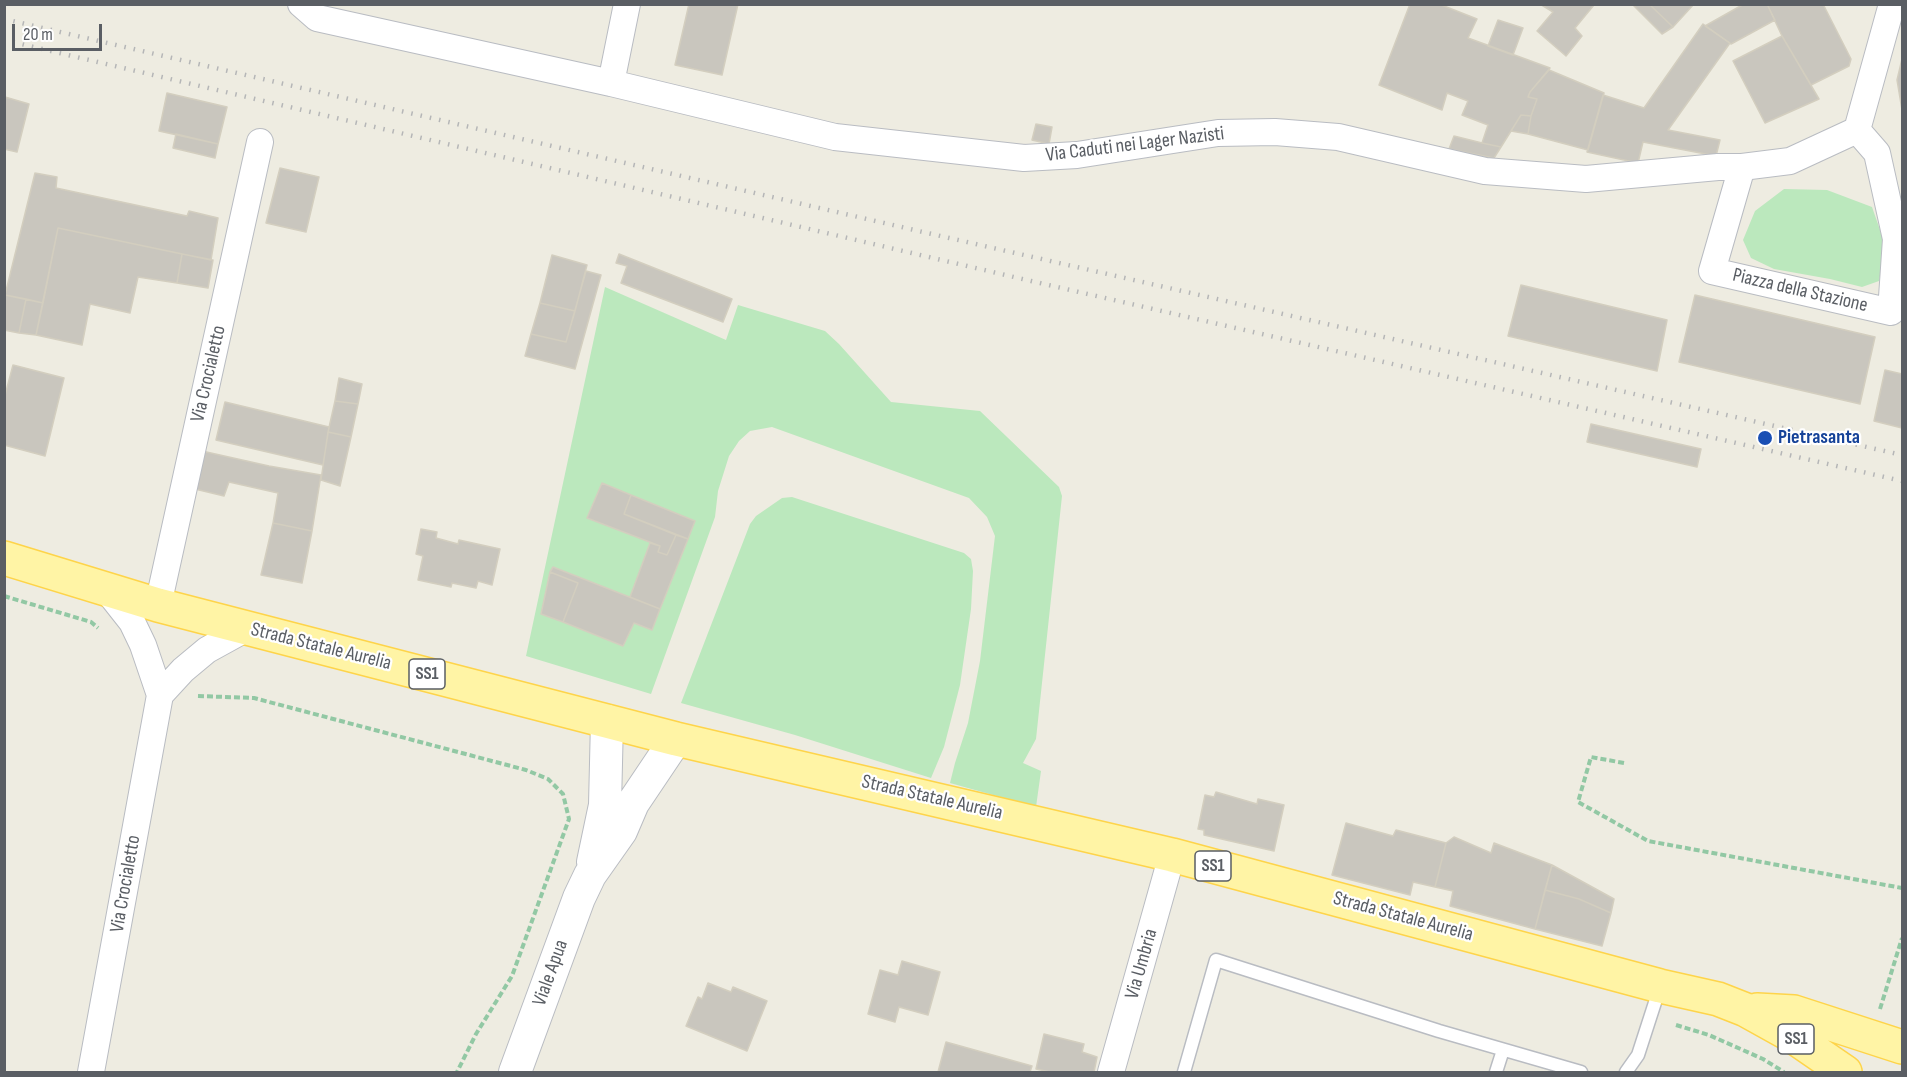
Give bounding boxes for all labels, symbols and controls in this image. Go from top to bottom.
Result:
scale bar [15,12,105,50]
text: 20 m [23,24,53,45]
street label: Via Caduti nei Lager Nazisti [1044,122,1226,168]
street label: Piazza della Stazione [1730,264,1870,318]
street label: Via Crocialetto [186,323,232,425]
place label: Pietrasanta [1778,426,1860,450]
marker: Pietrasanta [1756,429,1774,447]
street label: Strada Statale Aurelia [248,618,394,676]
road number: SS1 [409,659,445,689]
street label: Strada Statale Aurelia [859,770,1005,826]
street label: Via Crocialetto [106,833,146,935]
road number: SS1 [1195,851,1231,881]
street label: Strada Statale Aurelia [1330,887,1476,947]
street label: Via Umbria [1121,926,1163,1002]
street label: Viale Apua [528,937,574,1009]
road number: SS1 [1778,1024,1814,1054]

